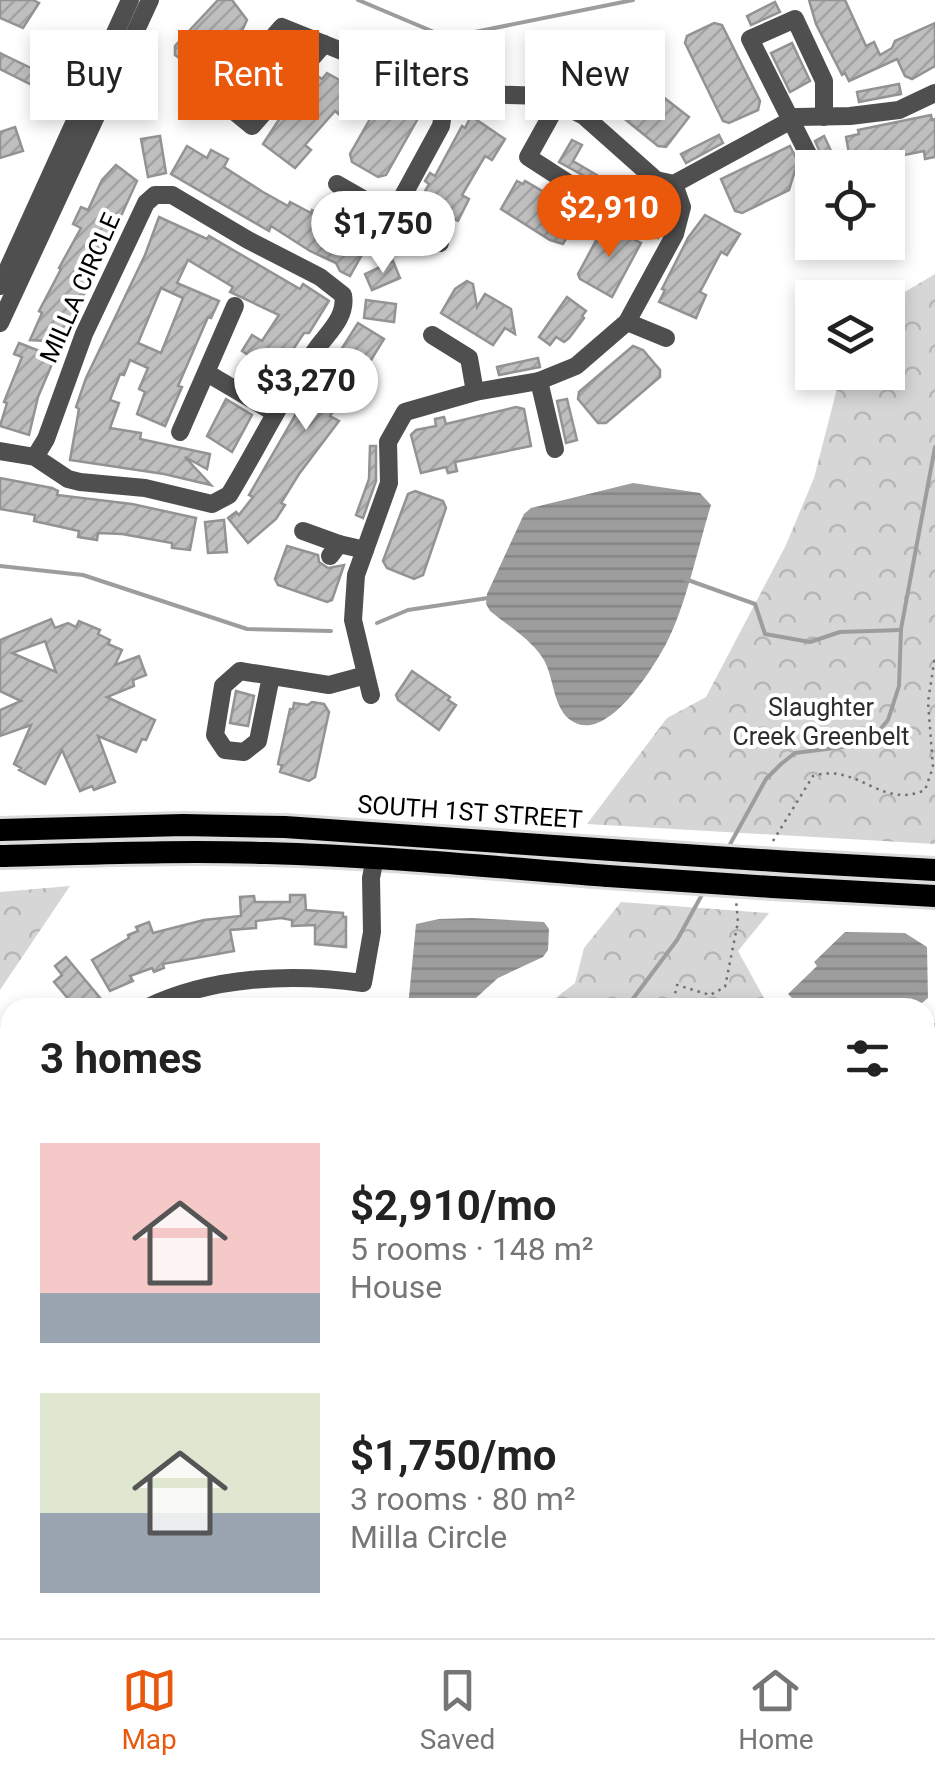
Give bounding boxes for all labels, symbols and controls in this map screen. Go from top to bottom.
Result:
chip: Buy [30,30,158,120]
chip: Rent [178,30,319,120]
chip: Filters [339,30,505,120]
chip: New [525,30,665,120]
map controls [795,150,905,390]
button: locate [795,150,905,260]
pin: $2,910 [528,175,690,260]
text: $2,910 [559,188,659,226]
pin: $1,750 [302,191,464,276]
text: $1,750 [333,204,433,242]
street label: MILLA CIRCLE [34,209,126,367]
button: layers [795,280,905,390]
pin: $3,270 [225,348,387,433]
text: $3,270 [256,361,356,399]
park label: Slaughter Creek Greenbelt [732,693,910,751]
street label: SOUTH 1ST STREET [357,790,584,834]
icon: filters [840,1031,895,1086]
text: 3 homes [40,1034,202,1083]
text: $2,910/mo [350,1181,557,1230]
icon: home [120,1183,240,1303]
text: 5 rooms · 148 m² [350,1230,593,1268]
text: House [350,1268,442,1306]
text: $1,750/mo [350,1431,557,1480]
icon: home [120,1433,240,1553]
text: 3 rooms · 80 m² [350,1480,575,1518]
text: Milla Circle [350,1518,507,1556]
tab: Map [121,1663,177,1756]
tab: Saved [420,1663,495,1756]
tab: Home [738,1663,814,1756]

